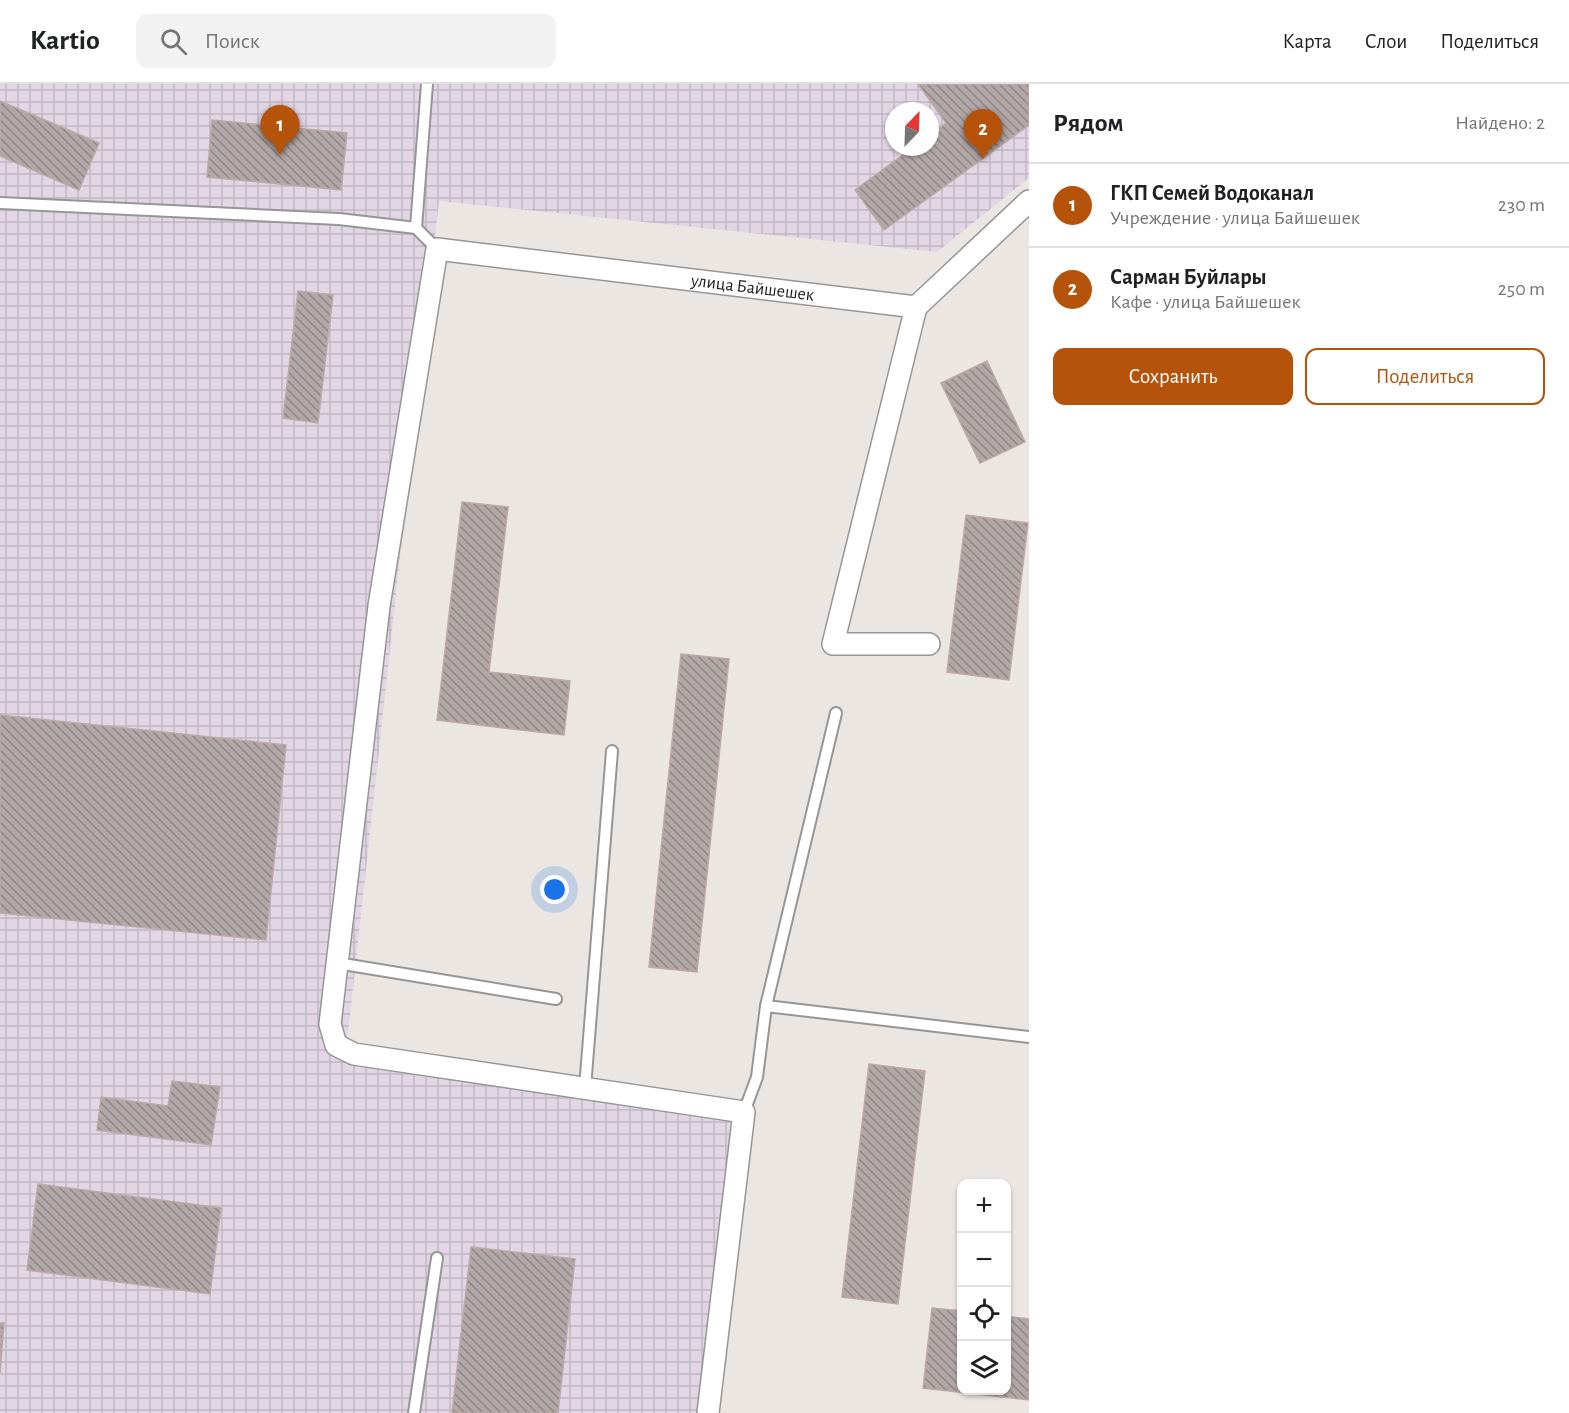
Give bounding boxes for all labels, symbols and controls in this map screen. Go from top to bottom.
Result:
search box [136,14,556,68]
icon: search [157,25,190,58]
text: Kartio [30,27,100,55]
text: Поиск [205,30,260,52]
text: Карта [1282,31,1332,52]
text: Слои [1365,31,1407,52]
text: Поделиться [1440,31,1539,52]
north arrow [885,102,939,156]
pin: 1 [260,106,300,155]
pin: 2 [964,110,1002,159]
text: Рядом [1053,110,1124,136]
text: Найдено: 2 [1455,113,1545,133]
text: ГКП Семей Водоканал [1110,182,1314,204]
text: 1 [1069,195,1076,215]
text: 230 m [1498,195,1545,215]
text: Учреждение · улица Байшешек [1110,208,1360,228]
text: Сарман Буйлары [1110,266,1267,288]
street label: улица Байшешек [689,272,816,305]
text: 2 [1068,279,1077,299]
text: 250 m [1498,279,1545,299]
text: Кафе · улица Байшешек [1110,292,1301,312]
button: Сохранить [1053,348,1293,405]
button: Поделиться [1305,348,1545,405]
your location [540,875,569,904]
map controls [957,1179,1011,1395]
button: + [957,1179,1011,1233]
button: − [957,1233,1011,1287]
button: locate [957,1287,1011,1341]
button: layers [957,1341,1011,1395]

